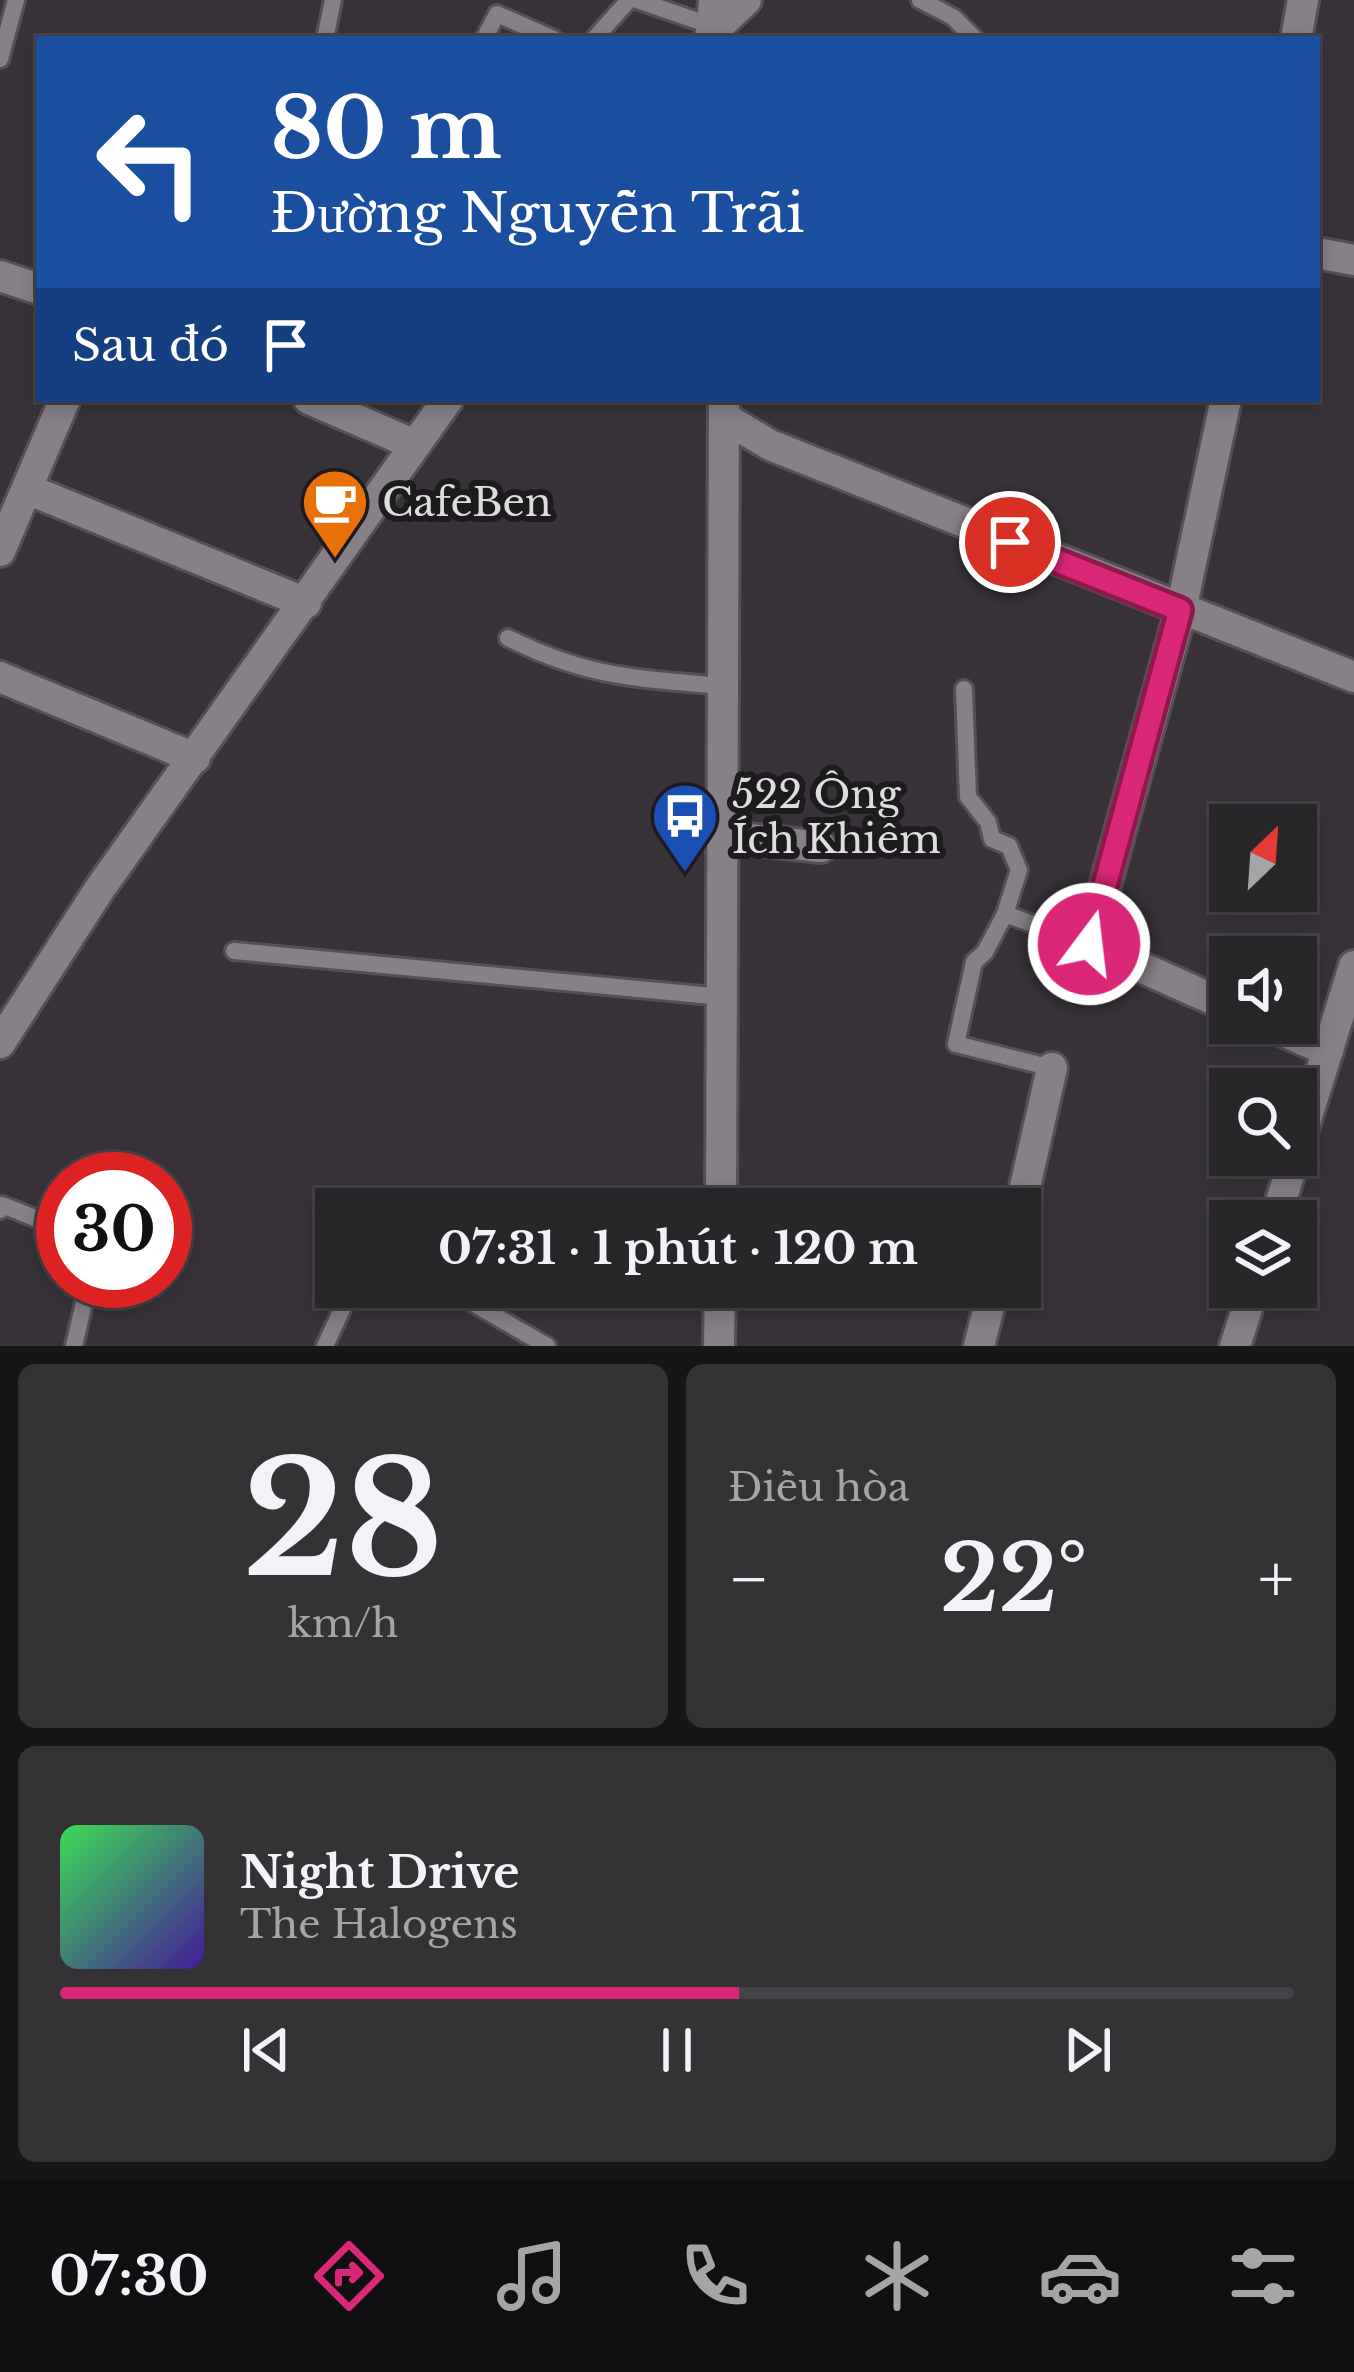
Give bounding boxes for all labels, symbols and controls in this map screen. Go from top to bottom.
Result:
text: 80 m [270,77,502,181]
icon: left [72,84,228,240]
text: Đường Nguyễn Trãi [270,180,804,247]
icon: arrive [253,312,319,378]
text: Sau đó [72,317,229,373]
cafe icon: CafeBen [300,467,370,561]
place label: CafeBen [382,478,552,527]
pin [959,491,1061,593]
icon: arrive [977,509,1043,575]
place label: 522 Ông Ích Khiêm [732,770,941,864]
bus stop icon: 522 Ông Ích Khiêm [650,781,720,875]
north arrow [1209,804,1317,912]
map controls [1209,804,1317,1308]
position arrow [1026,881,1152,1007]
button: sound [1209,936,1317,1044]
button: search [1209,1068,1317,1176]
speed limit sign: 30 [36,1152,192,1308]
button: layers [1209,1200,1317,1308]
text: 07:31 · 1 phút · 120 m [438,1220,918,1276]
text: 28 [243,1424,443,1617]
text: Điều hòa [728,1463,909,1512]
text: 22° [940,1524,1087,1635]
text: − [728,1538,770,1620]
text: + [1258,1538,1294,1620]
text: km/h [288,1599,398,1648]
text: Night Drive [240,1844,520,1900]
text: The Halogens [240,1900,518,1949]
icon: previous [233,2017,299,2083]
icon: pause [644,2017,710,2083]
icon: next [1055,2017,1121,2083]
icon: directions [307,2234,391,2318]
icon: music [490,2234,574,2318]
icon: phone [673,2234,757,2318]
icon: climate [855,2234,939,2318]
icon: car [1038,2234,1122,2318]
icon: filters [1221,2234,1305,2318]
text: 07:30 [49,2243,208,2310]

